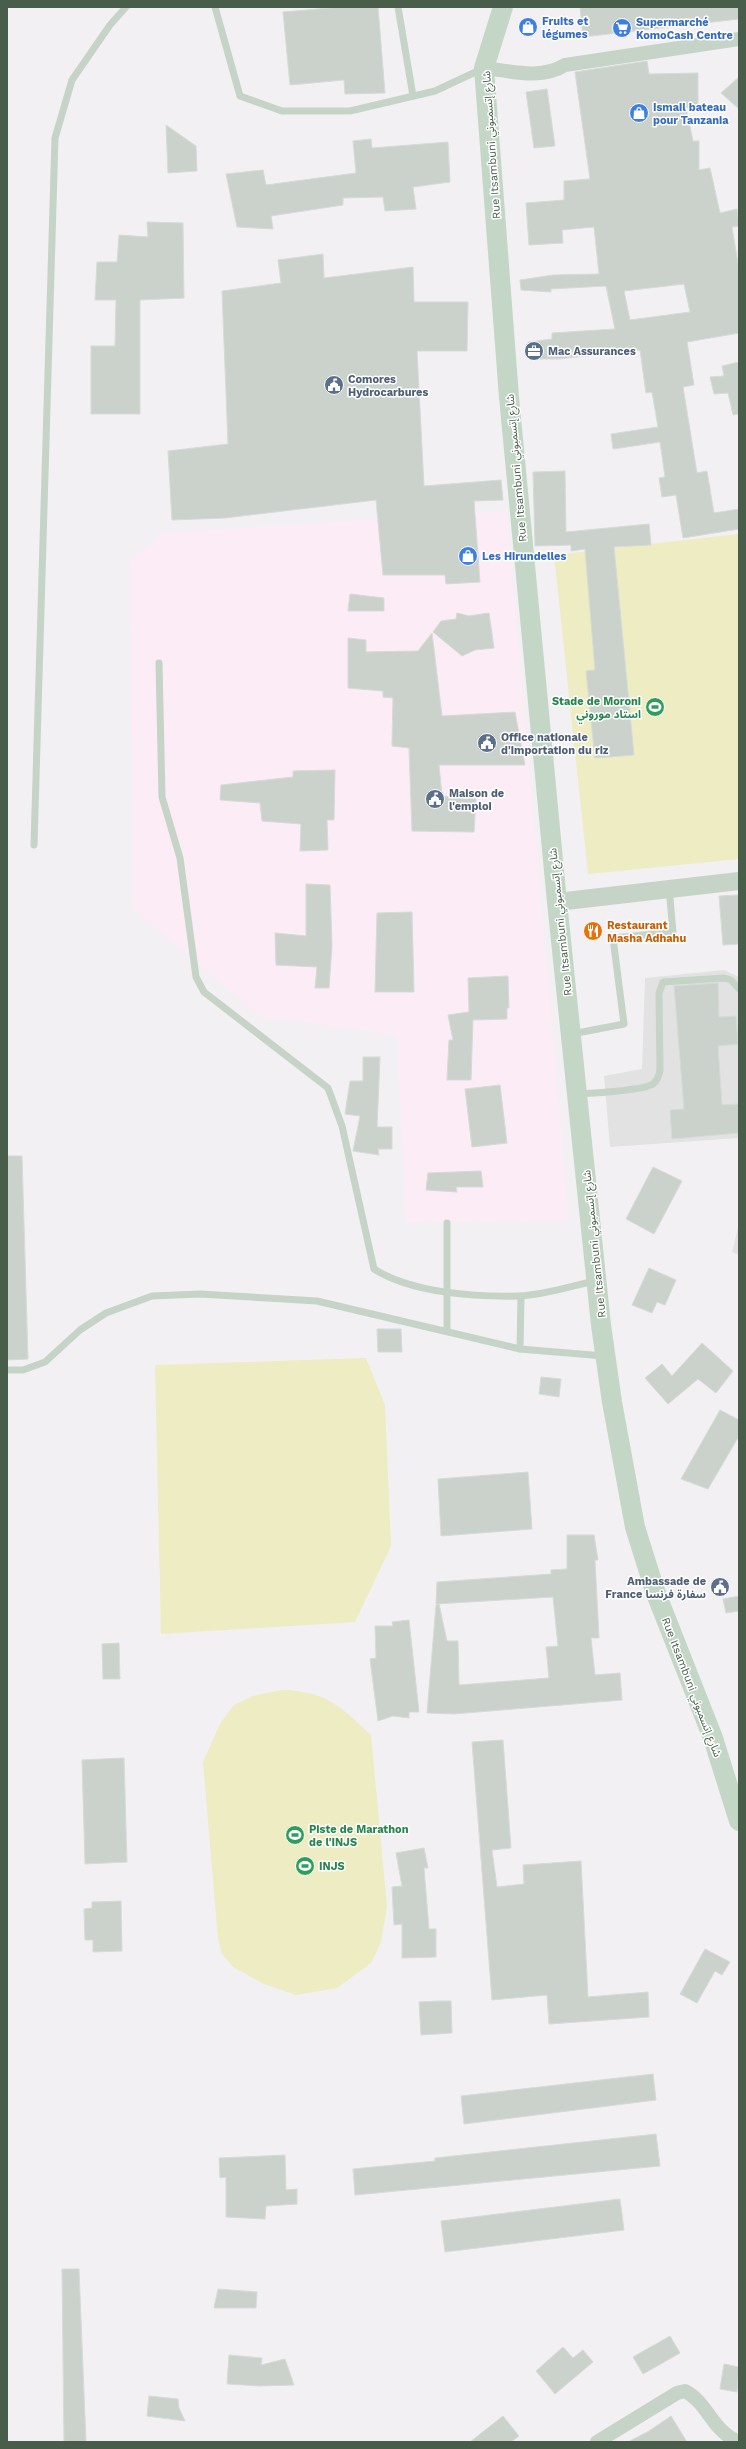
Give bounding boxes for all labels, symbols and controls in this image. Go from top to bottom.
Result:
place label: Fruits et légumes [542,15,588,41]
shop icon: Fruits et légumes [517,16,539,38]
place label: Supermarché KomoCash Centre [636,16,733,42]
supermarket icon: Supermarché KomoCash Centre [611,17,633,39]
street label: Rue Itsambuni شارع إتسمبوني [480,70,506,219]
place label: Ismail bateau pour Tanzania [653,101,729,127]
shop icon: Ismail bateau pour Tanzania [628,102,650,124]
office icon: Mac Assurances [523,340,545,362]
place label: Mac Assurances [548,345,636,358]
place label: Comores Hydrocarbures [348,373,428,399]
public building icon: Comores Hydrocarbures [323,374,345,396]
street label: Rue Itsambuni شارع إتسمبوني [504,393,532,542]
shop icon: Les Hirundelles [457,545,479,567]
place label: Les Hirundelles [482,550,566,563]
place label: Stade de Moroni استاد موروني [552,695,641,724]
sports icon: Stade de Moroni استاد موروني [644,696,666,718]
place label: Office nationale d'importation du riz [501,731,609,757]
public building icon: Office nationale d'importation du riz [476,732,498,754]
place label: Maison de l'emploi [449,787,504,813]
public building icon: Maison de l'emploi [424,788,446,810]
street label: Rue Itsambuni شارع إتسمبوني [546,847,577,996]
place label: Restaurant Masha Adhahu [607,919,686,945]
restaurant icon: Restaurant Masha Adhahu [582,920,604,942]
street label: Rue Itsambuni شارع إتسمبوني [580,1169,611,1318]
place label: Ambassade de France سفارة فرنسا [605,1575,706,1601]
public building icon: Ambassade de France سفارة فرنسا [709,1576,731,1598]
street label: Rue Itsambuni شارع إتسمبوني [656,1616,724,1760]
place label: Piste de Marathon de l'INJS [309,1823,409,1849]
sports icon: Piste de Marathon de l'INJS [284,1824,306,1846]
sports icon: INJS [294,1855,316,1877]
place label: INJS [319,1860,345,1873]

